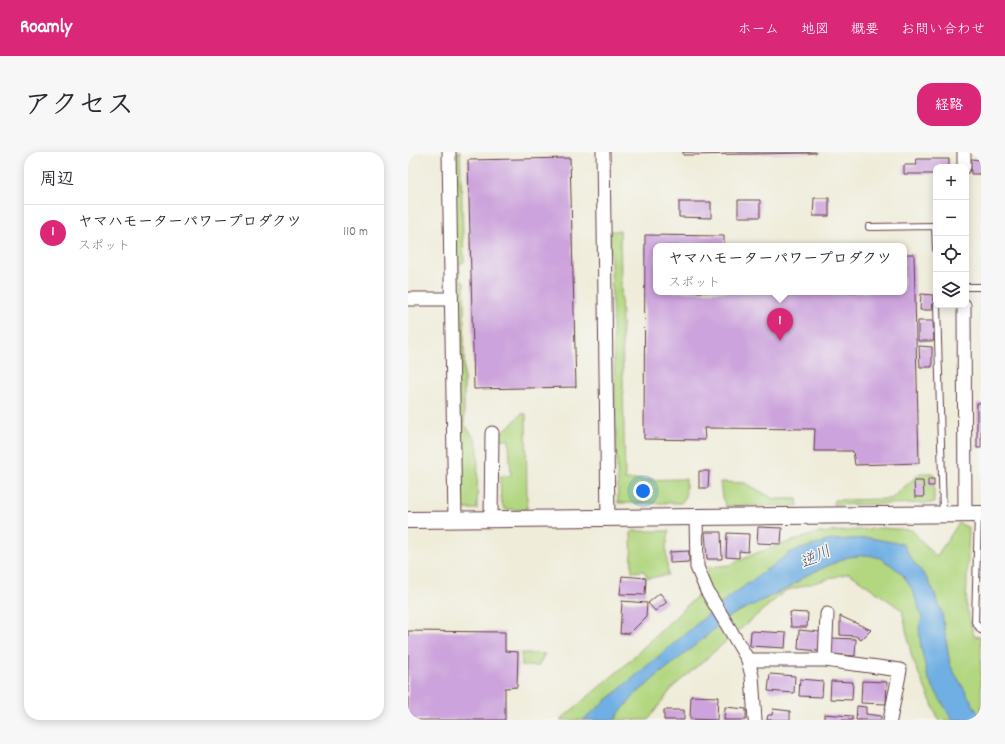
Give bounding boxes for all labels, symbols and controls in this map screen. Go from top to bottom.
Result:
text: Roamly [20,15,72,42]
text: ホーム [738,20,779,40]
text: 地図 [801,20,829,40]
text: 概要 [851,20,879,40]
text: お問い合わせ [901,20,985,40]
button: 経路 [917,83,981,126]
text: アクセス [24,88,134,128]
map controls [933,164,969,308]
button: + [933,164,969,200]
text: 周辺 [40,169,74,193]
button: − [933,200,969,236]
text: ヤマハモーターパワープロダクツ [78,212,302,234]
text: 1 [52,223,54,242]
text: 110 m [343,223,368,242]
button: locate [933,236,969,272]
text: スポット [78,237,130,256]
popup [653,243,907,295]
text: ヤマハモーターパワープロダクツ [668,249,892,271]
button: layers [933,272,969,308]
text: スポット [668,274,720,293]
pin: 1 [767,308,793,341]
your location [633,481,653,501]
water label: 逆川 [797,541,835,575]

